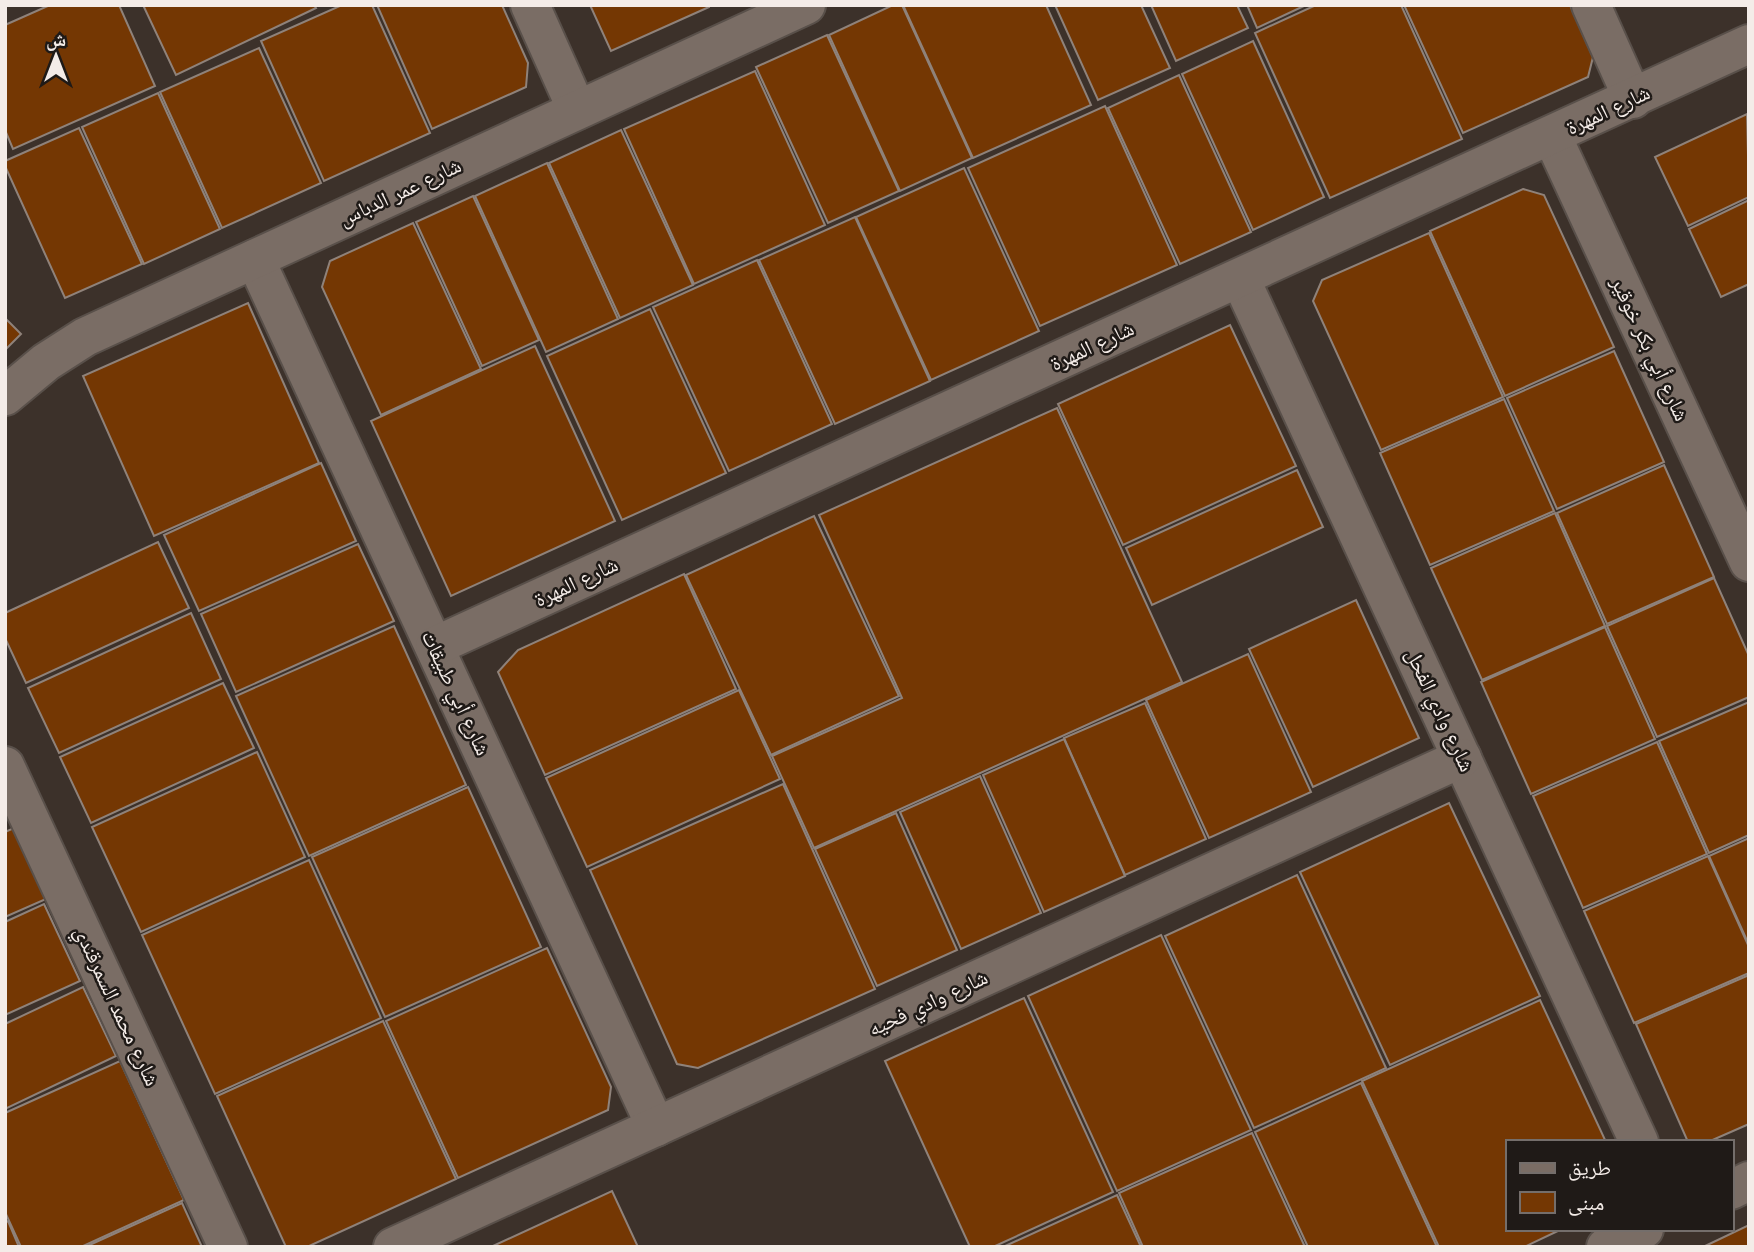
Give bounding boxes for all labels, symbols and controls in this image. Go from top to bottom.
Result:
north arrow [21,21,91,91]
text: ش [46,26,66,53]
street label: شارع المهرة [1561,78,1655,142]
street label: شارع عمر الدباس [334,150,466,234]
street label: شارع أبي بكر خوقير [1602,271,1697,427]
street label: شارع المهرة [1045,314,1139,378]
street label: شارع المهرة [529,550,623,614]
street label: شارع أبي طبيقات [413,626,498,761]
street label: شارع وادي الفحل [1397,643,1482,777]
street label: شارع محمد السمرقندي [66,921,167,1091]
street label: شارع وادي فحيه [863,962,993,1045]
legend [1506,1140,1733,1231]
text: طريق [1568,1153,1611,1183]
text: مبنى [1568,1188,1604,1218]

